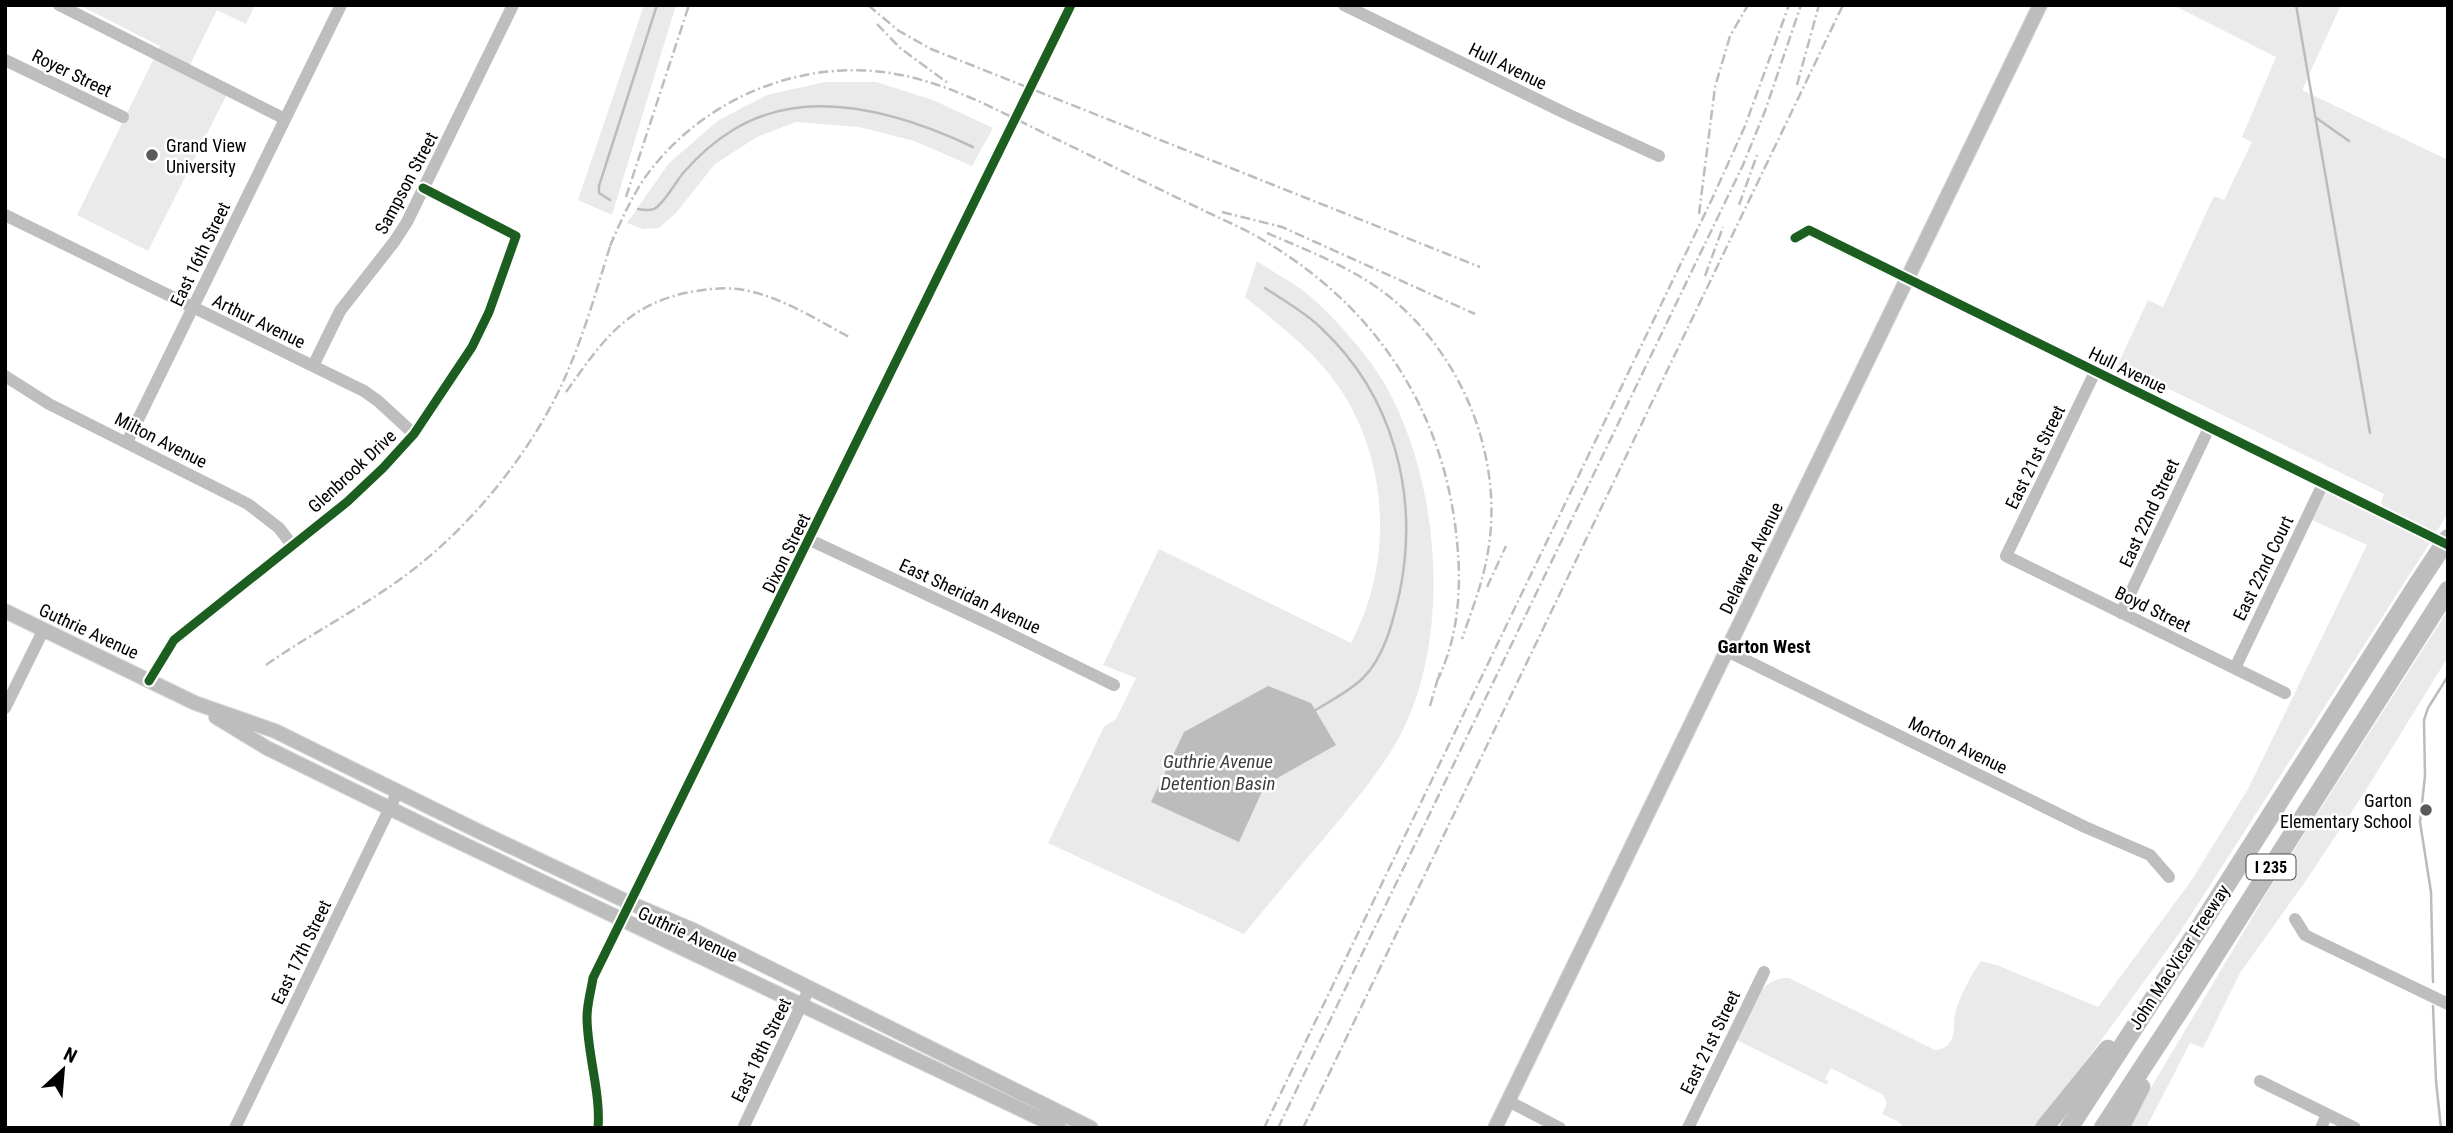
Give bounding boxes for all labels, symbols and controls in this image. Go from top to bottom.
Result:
street label: Hull Avenue [1466,38,1550,94]
street label: Royer Street [29,45,115,101]
street label: Sampson Street [370,128,442,238]
place label: Grand View University [166,135,247,177]
marker: Grand View University [144,147,160,163]
street label: East 16th Street [166,198,234,310]
street label: Arthur Avenue [209,290,309,352]
street label: Hull Avenue [2086,342,2170,398]
street label: East 21st Street [2001,402,2069,512]
street label: Milton Avenue [111,408,211,472]
street label: Glenbrook Drive [304,425,400,517]
street label: East 22nd Street [2115,456,2183,570]
street label: Delaware Avenue [1715,499,1787,617]
street label: Dixon Street [758,510,814,596]
street label: East 22nd Court [2229,512,2297,624]
street label: East Sheridan Avenue [896,554,1044,638]
street label: Boyd Street [2112,582,2194,636]
street label: Guthrie Avenue [36,599,142,663]
district label: Garton West [1717,635,1811,658]
street label: Morton Avenue [1905,712,2011,778]
water label: Guthrie Avenue Detention Basin [1161,750,1275,795]
place label: Garton Elementary School [2280,790,2412,832]
marker: Garton Elementary School [2418,802,2434,818]
road number: I 235 [2246,854,2296,880]
street label: John MacVicar Freeway [2124,880,2234,1034]
street label: East 17th Street [267,896,335,1008]
street label: Guthrie Avenue [635,902,741,966]
street label: East 21st Street [1676,987,1744,1097]
street label: East 18th Street [727,994,795,1106]
north arrow [28,1035,98,1105]
text: N [60,1042,81,1068]

